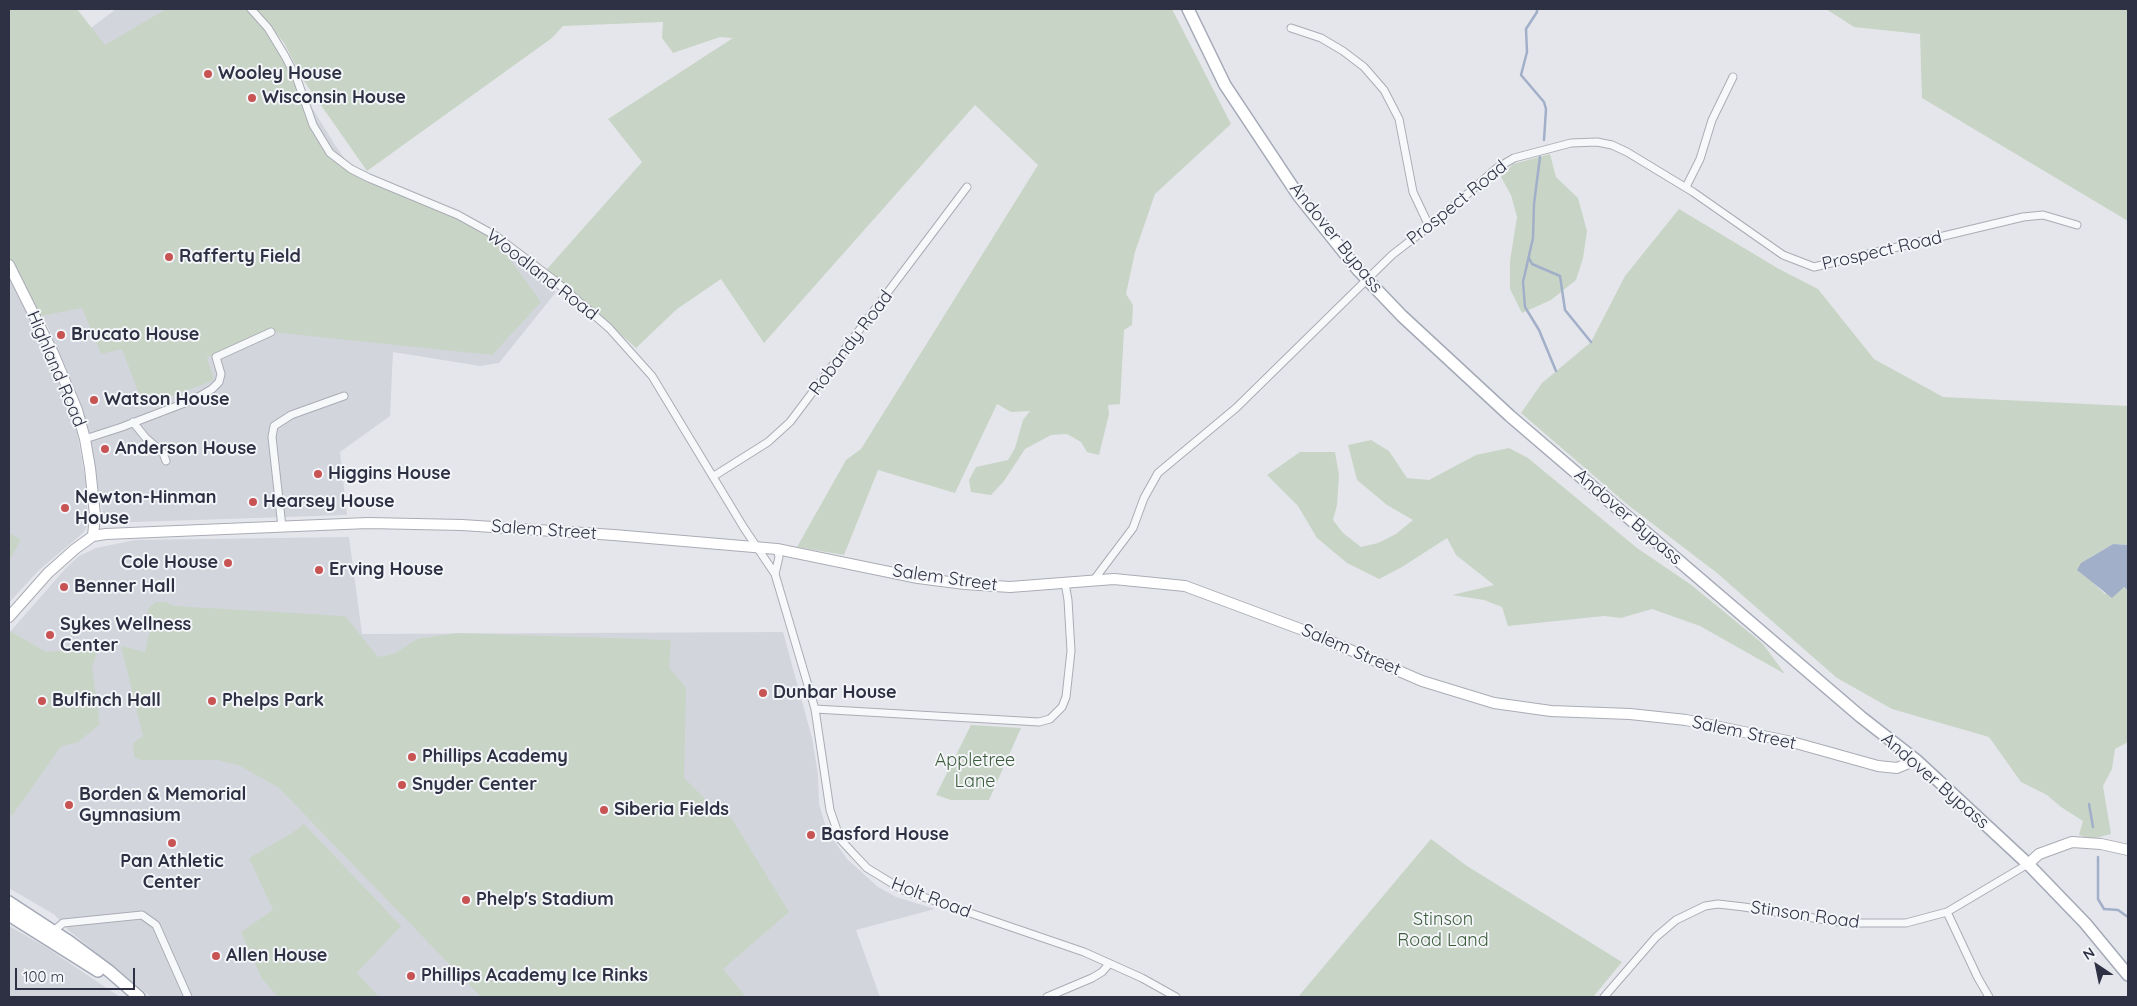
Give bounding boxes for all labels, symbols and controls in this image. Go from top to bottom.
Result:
place label: Wooley House [218,63,342,85]
marker: Wooley House [202,68,214,80]
place label: Wisconsin House [262,87,406,109]
marker: Wisconsin House [246,92,258,104]
street label: Prospect Road [1403,156,1511,250]
street label: Andover Bypass [1285,178,1387,298]
street label: Woodland Road [482,225,602,325]
street label: Prospect Road [1820,227,1944,275]
place label: Rafferty Field [179,246,301,268]
marker: Rafferty Field [163,251,175,263]
street label: Robandy Road [805,286,897,400]
street label: Highland Road [22,308,90,430]
place label: Brucato House [71,324,199,346]
marker: Brucato House [55,329,67,341]
place label: Watson House [104,389,230,411]
marker: Watson House [88,394,100,406]
place label: Anderson House [115,438,257,460]
marker: Anderson House [99,443,111,455]
place label: Higgins House [328,463,451,485]
street label: Andover Bypass [1570,464,1686,570]
marker: Higgins House [312,468,324,480]
place label: Newton-Hinman House [75,487,216,530]
place label: Hearsey House [263,491,395,513]
marker: Hearsey House [247,496,259,508]
marker: Newton-Hinman House [59,502,71,514]
street label: Salem Street [491,516,597,544]
place label: Cole House [121,552,218,574]
marker: Cole House [222,557,234,569]
place label: Erving House [329,559,444,581]
street label: Salem Street [891,560,999,596]
marker: Erving House [313,564,325,576]
place label: Benner Hall [74,576,175,598]
marker: Benner Hall [58,581,70,593]
place label: Sykes Wellness Center [60,614,191,656]
street label: Salem Street [1298,619,1404,681]
marker: Sykes Wellness Center [44,629,56,641]
place label: Dunbar House [773,682,897,704]
marker: Dunbar House [757,687,769,699]
place label: Bulfinch Hall [52,690,161,712]
place label: Phelps Park [222,690,324,712]
marker: Bulfinch Hall [36,695,48,707]
marker: Phelps Park [206,695,218,707]
street label: Salem Street [1690,711,1798,755]
street label: Andover Bypass [1877,728,1993,834]
place label: Phillips Academy [422,746,568,768]
park label: Appletree Lane [935,750,1015,792]
marker: Phillips Academy [406,751,418,763]
place label: Snyder Center [412,774,537,796]
marker: Snyder Center [396,779,408,791]
place label: Borden & Memorial Gymnasium [79,784,246,826]
marker: Borden & Memorial Gymnasium [63,799,75,811]
place label: Siberia Fields [614,799,729,821]
marker: Siberia Fields [598,804,610,816]
place label: Basford House [821,824,949,846]
marker: Basford House [805,829,817,841]
marker: Pan Athletic Center [166,837,178,849]
place label: Pan Athletic Center [120,851,224,894]
street label: Holt Road [888,873,974,923]
place label: Phelp's Stadium [476,889,614,911]
marker: Phelp's Stadium [460,894,472,906]
street label: Stinson Road [1749,897,1861,933]
park label: Stinson Road Land [1397,909,1489,952]
north arrow [2072,941,2122,991]
text: N [2079,943,2098,964]
place label: Allen House [226,945,327,967]
marker: Allen House [210,950,222,962]
scale bar [18,958,138,990]
place label: Phillips Academy Ice Rinks [421,965,648,987]
text: 100 m [23,967,64,986]
marker: Phillips Academy Ice Rinks [405,970,417,982]

